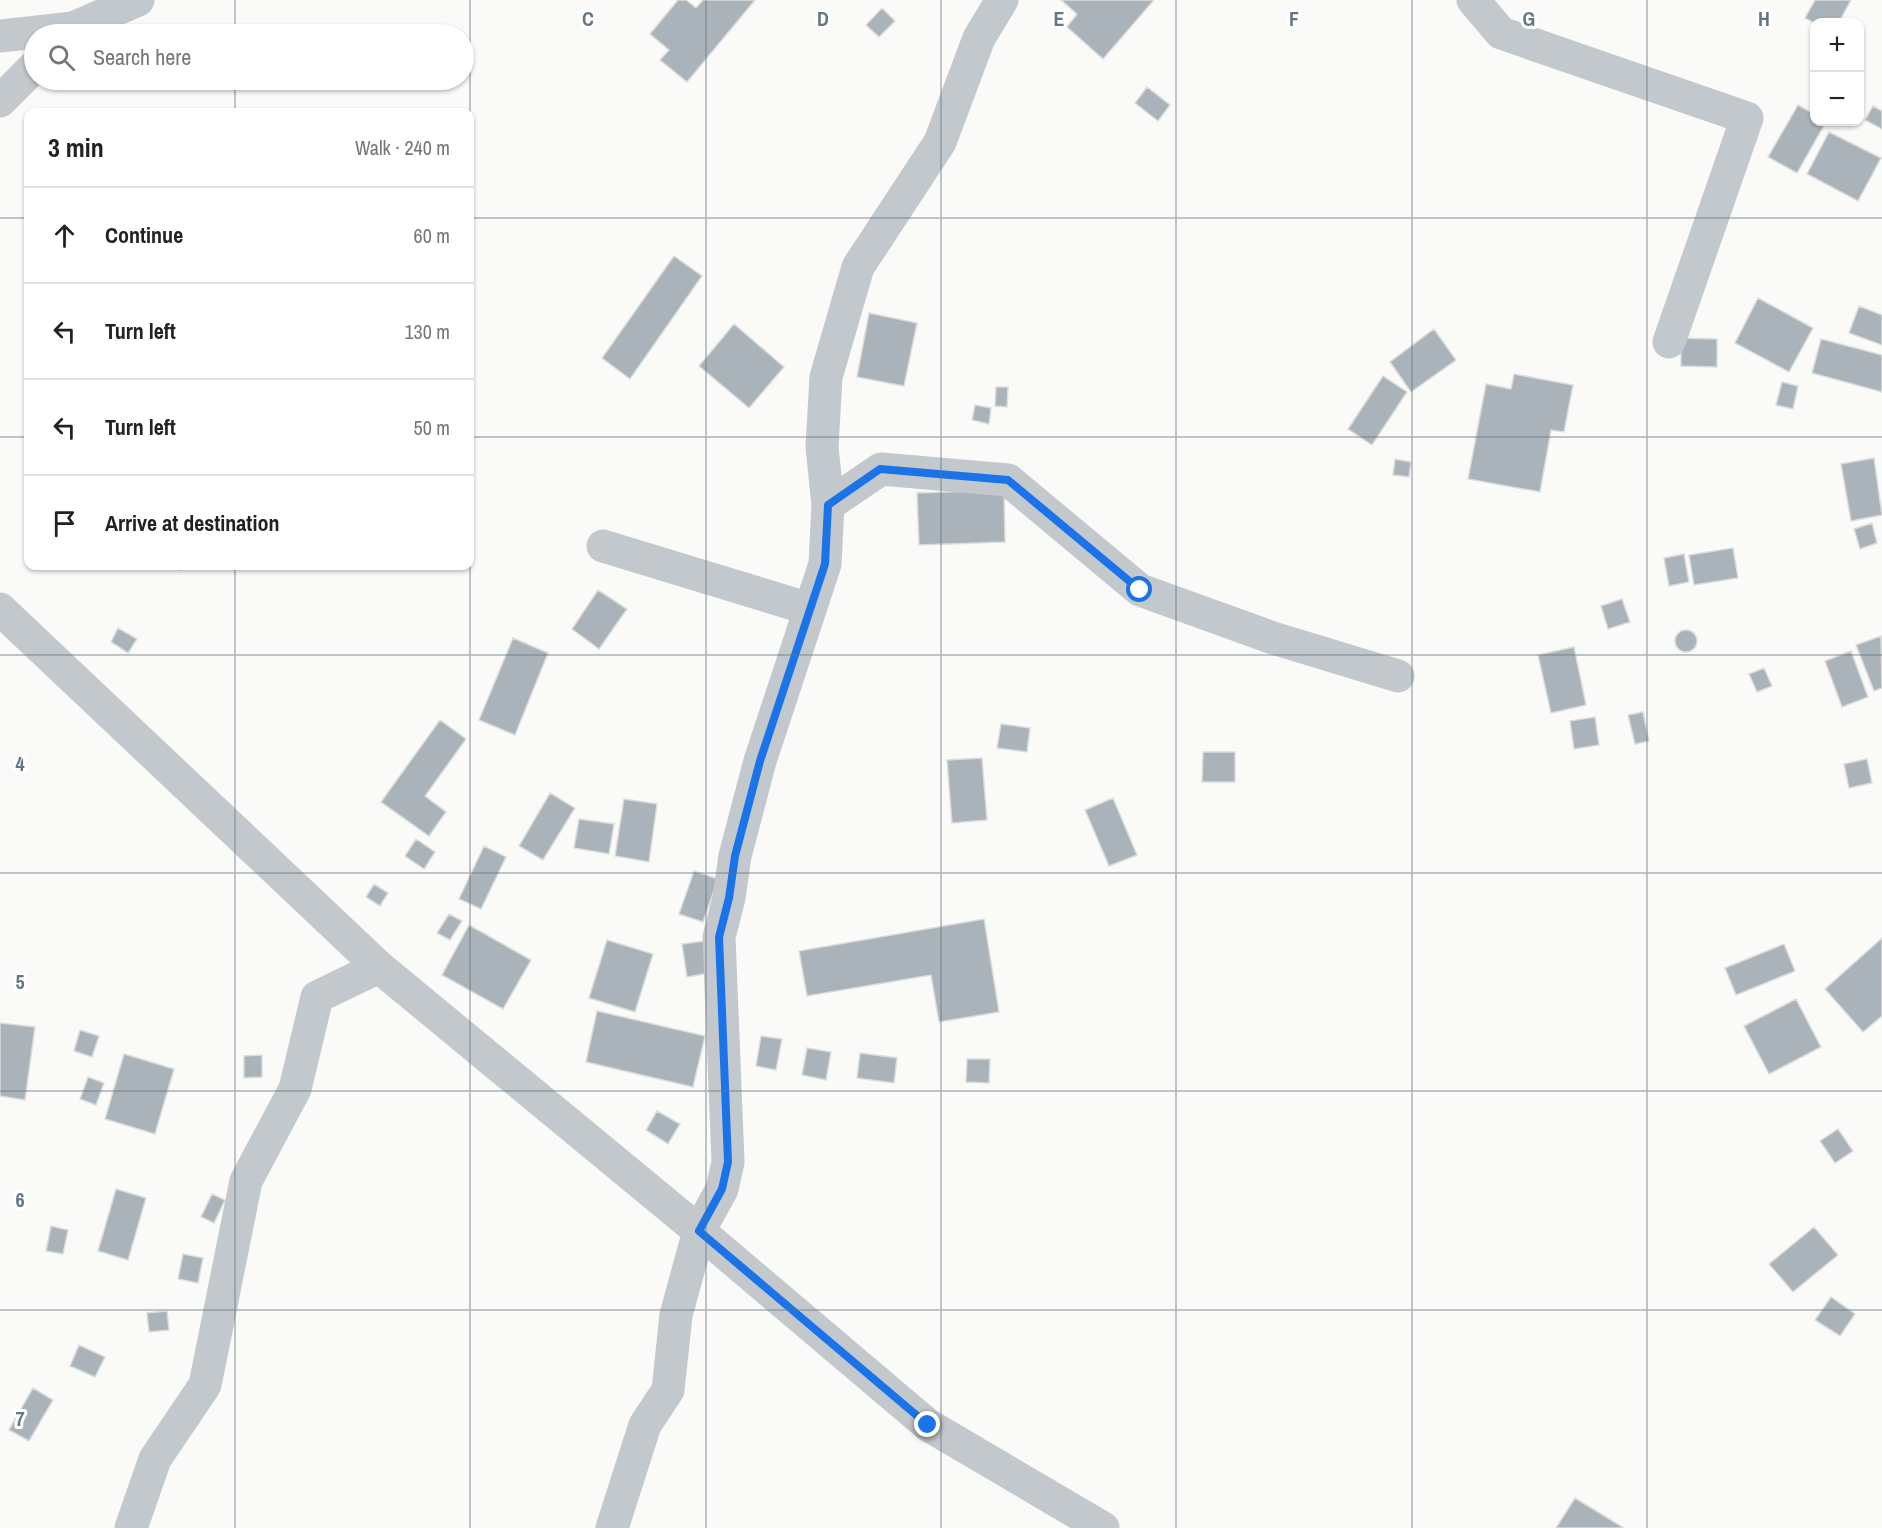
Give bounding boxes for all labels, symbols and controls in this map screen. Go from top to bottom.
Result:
text: C [582,5,594,32]
text: D [817,5,829,32]
text: E [1054,5,1065,32]
text: F [1289,5,1299,32]
text: G [1523,5,1535,32]
text: H [1758,5,1770,32]
map controls [1810,18,1864,126]
button: + [1810,18,1864,72]
search box [24,24,474,90]
icon: search [45,41,78,74]
text: Search here [93,42,191,72]
button: − [1810,72,1864,126]
text: 3 min [48,130,104,165]
text: Walk · 240 m [355,134,450,161]
icon: ahead [48,219,81,252]
text: Continue [105,220,183,250]
text: 60 m [414,222,450,249]
icon: left [48,315,81,348]
text: Turn left [105,316,176,346]
text: 130 m [404,318,450,345]
icon: left [48,411,81,444]
text: Turn left [105,412,176,442]
text: 50 m [414,414,450,441]
icon: arrive [48,507,81,540]
text: Arrive at destination [105,508,279,538]
route start [1126,576,1152,602]
text: 4 [15,750,25,777]
text: 5 [15,968,25,995]
text: 6 [15,1186,25,1213]
text: 7 [15,1405,25,1432]
route end [914,1411,940,1437]

